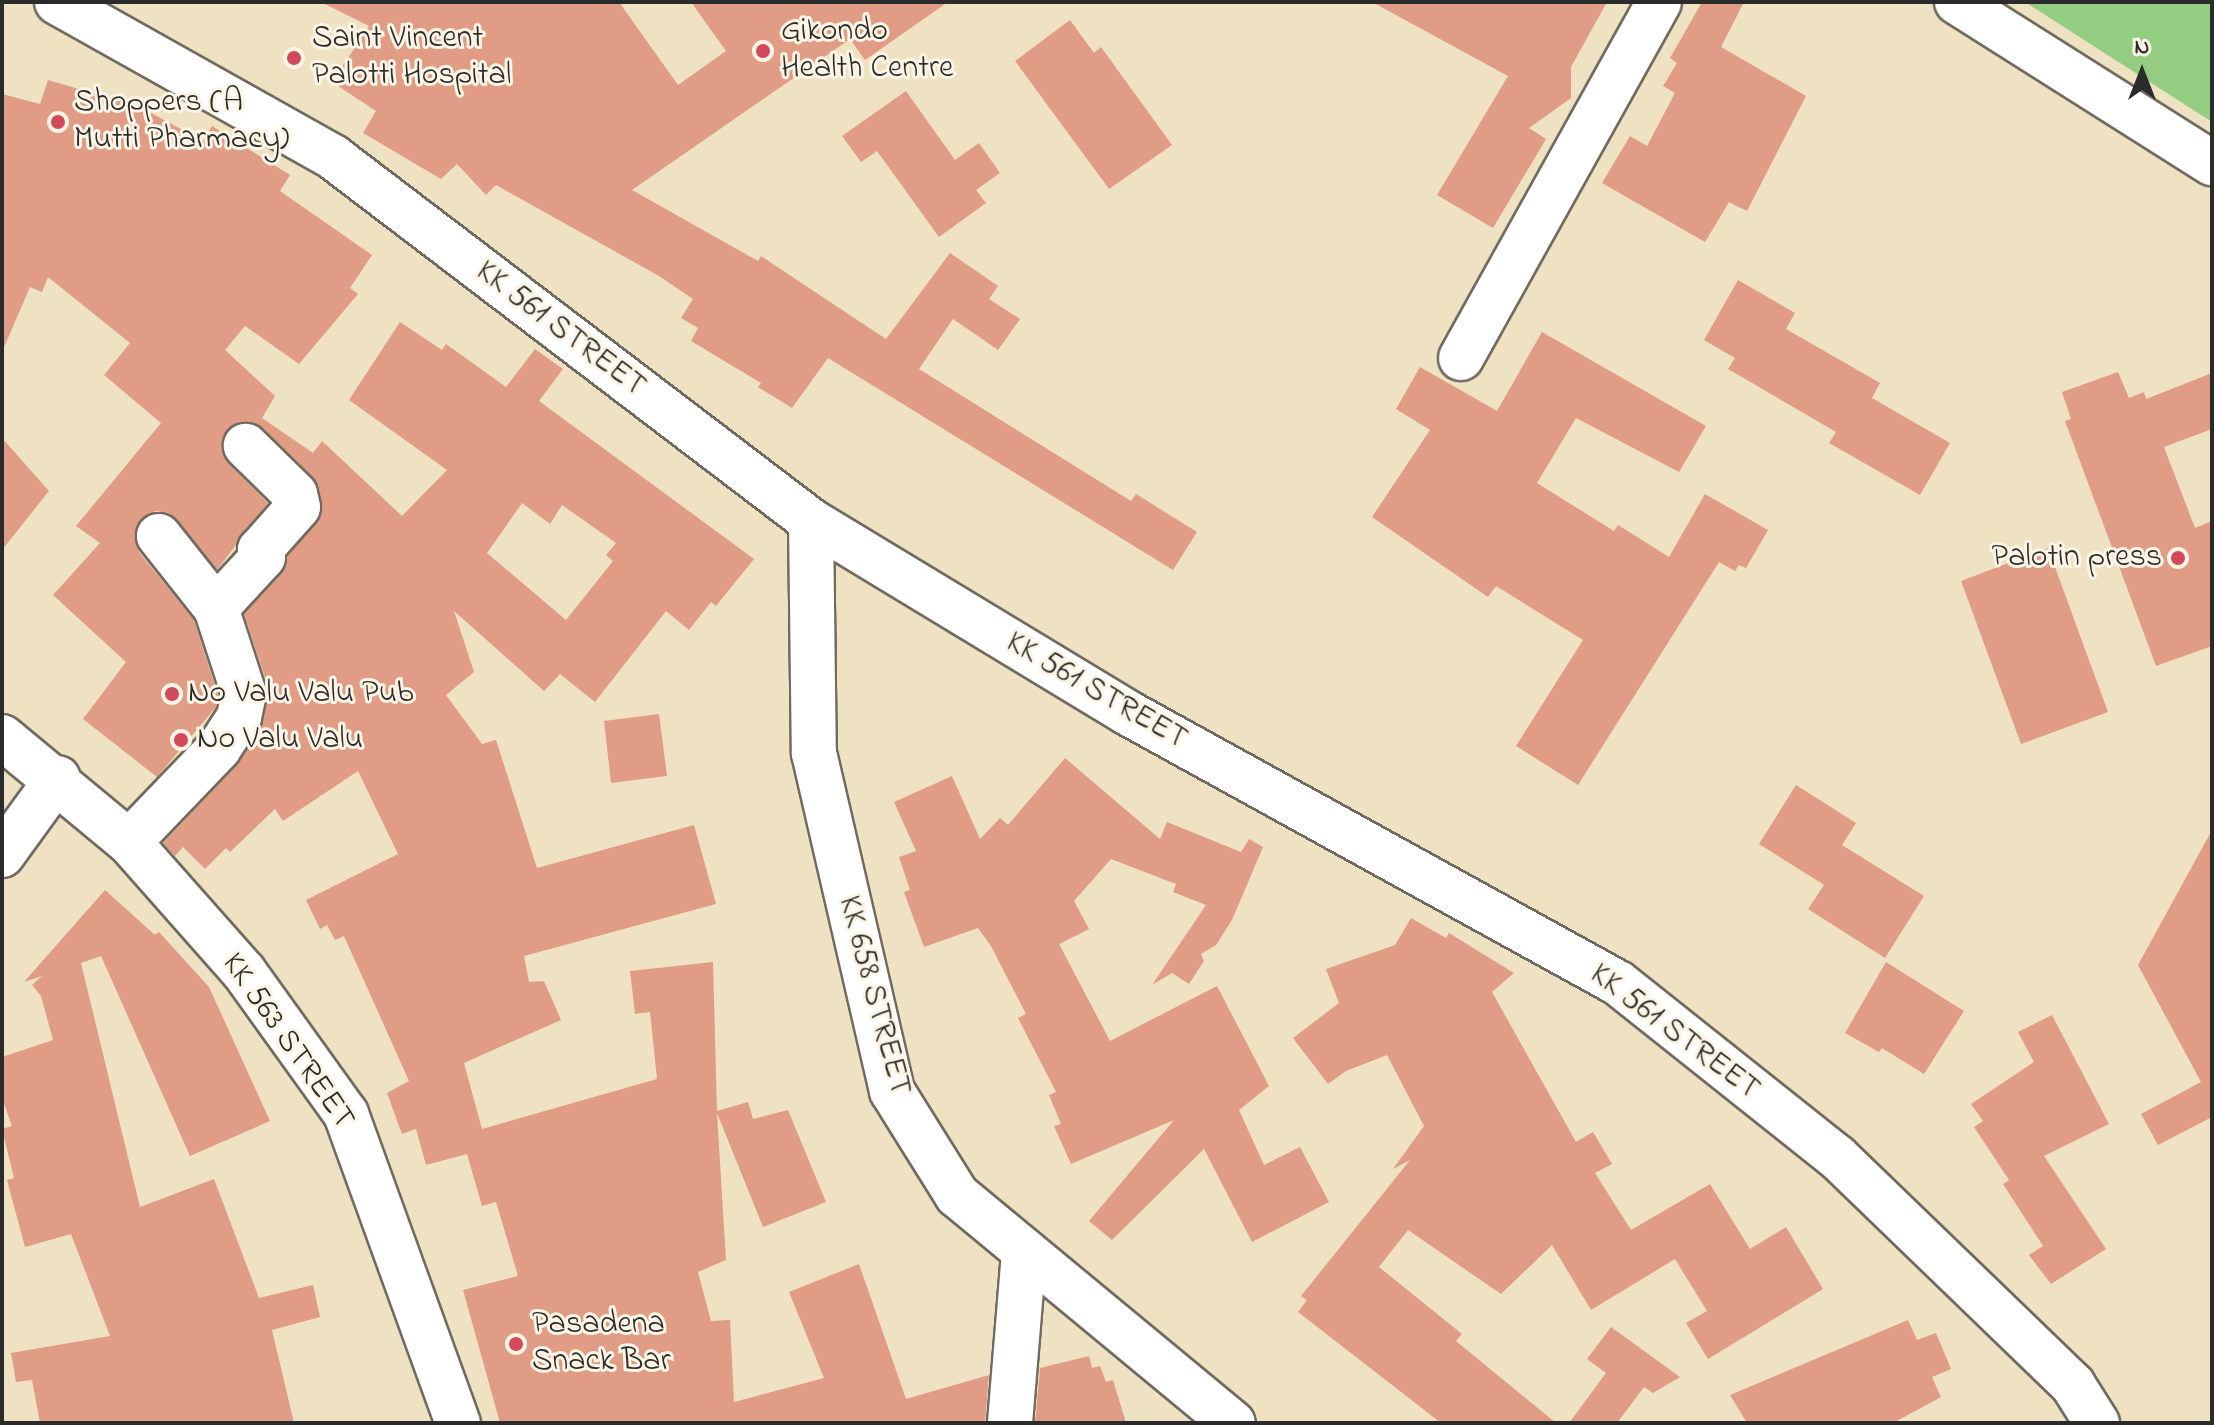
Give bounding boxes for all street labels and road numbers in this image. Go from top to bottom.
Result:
street label: KK 561 STREET [467,253,653,407]
street label: KK 561 STREET [998,625,1194,759]
street label: KK 658 STREET [828,892,918,1100]
street label: KK 563 STREET [212,946,362,1138]
street label: KK 561 STREET [1581,956,1767,1110]

